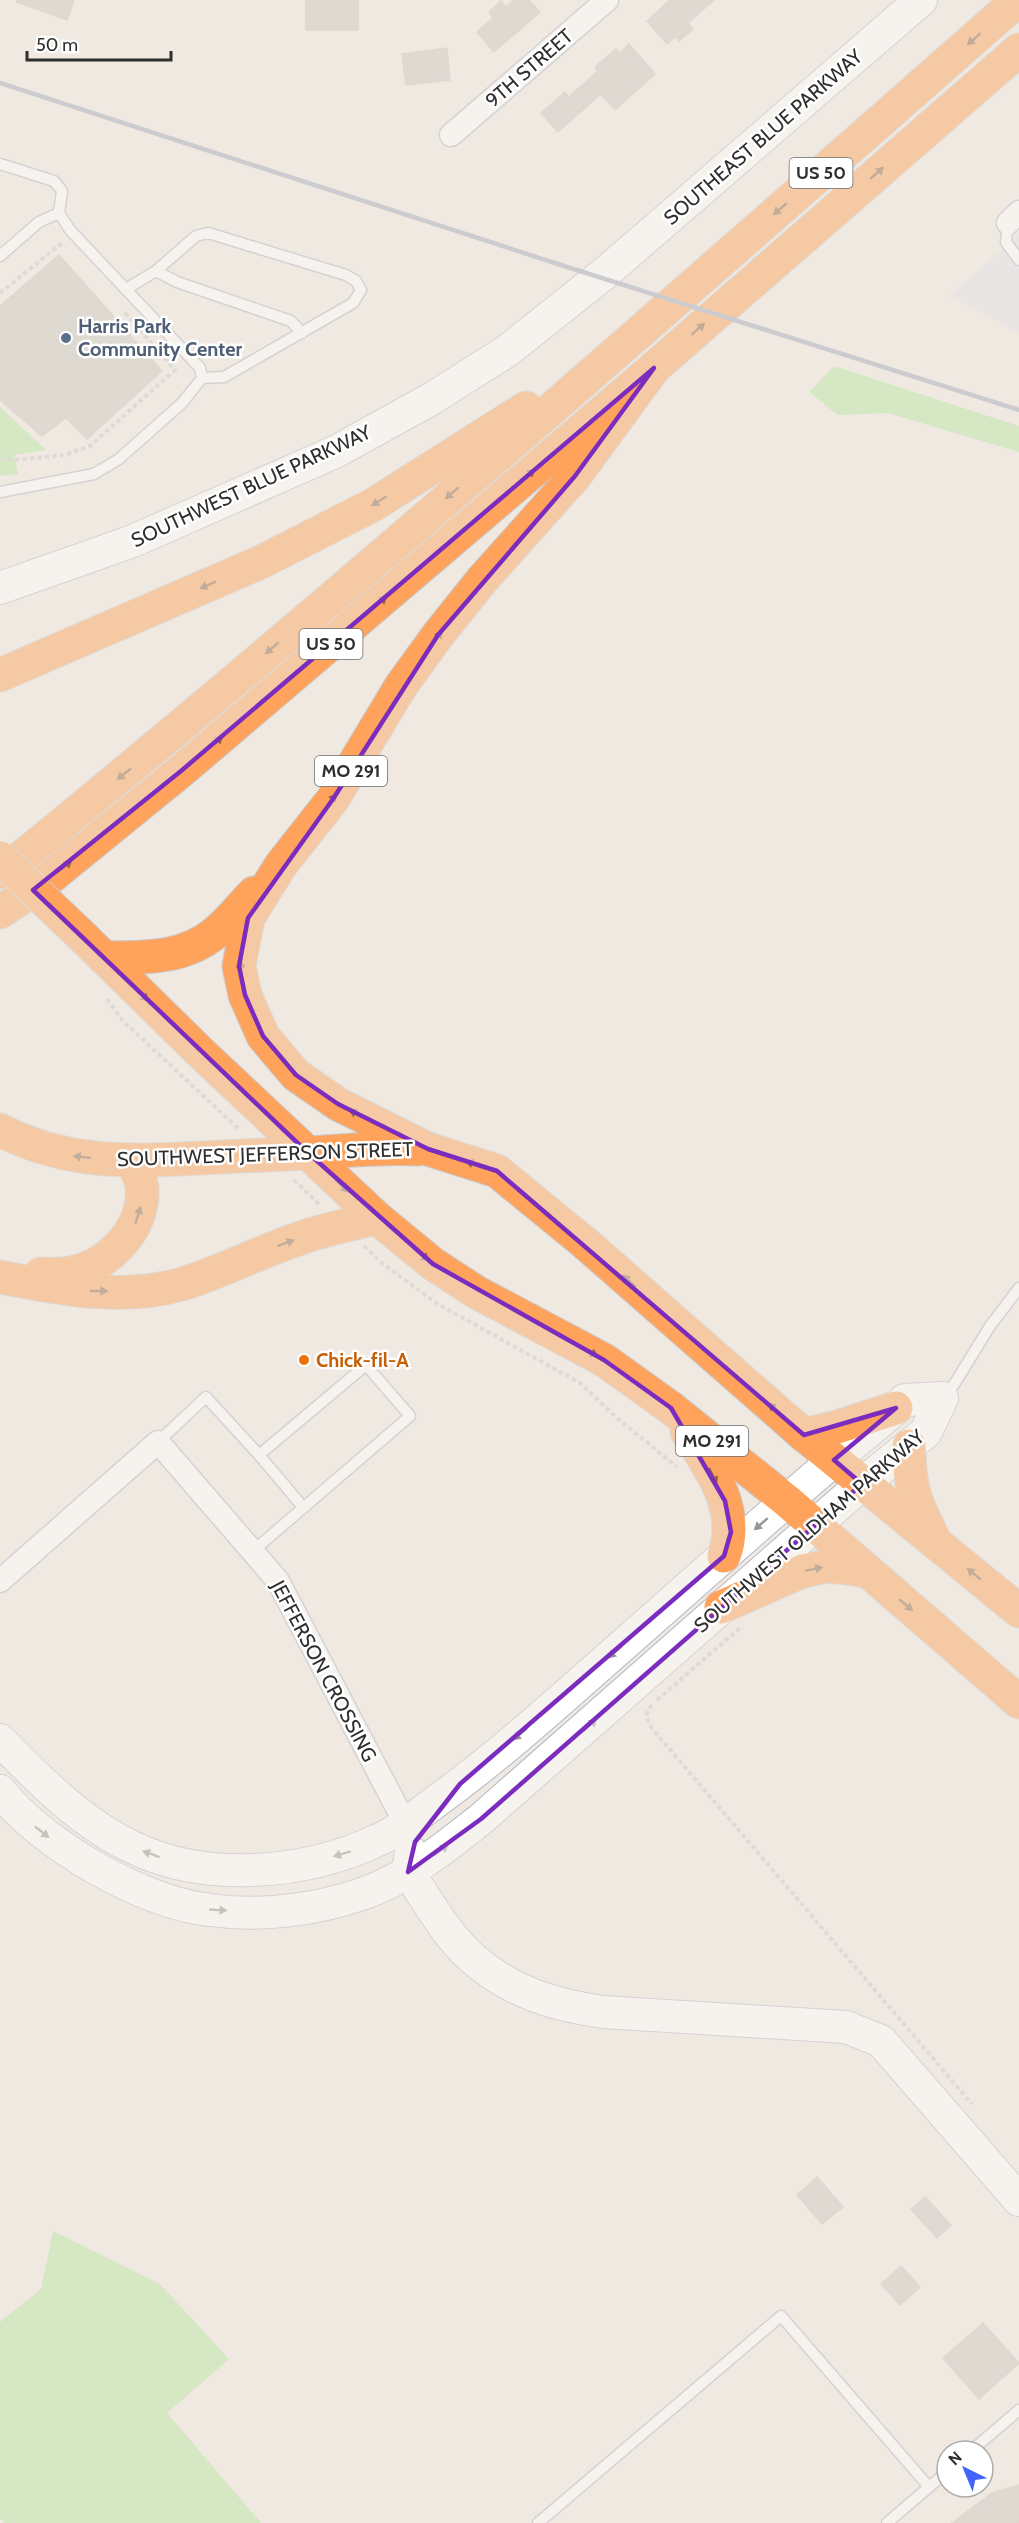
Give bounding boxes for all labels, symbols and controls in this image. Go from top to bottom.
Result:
street label: 9TH STREET [480,23,578,112]
scale bar [27,24,171,62]
one-way arrow [966,32,982,45]
text: 50 m [36,34,78,56]
street label: SOUTHEAST BLUE PARKWAY [659,44,868,230]
road number: US 50 [790,158,852,188]
one-way arrow [869,167,885,180]
one-way arrow [773,202,788,215]
place label: Harris Park Community Center [78,314,242,361]
one-way arrow [691,322,706,336]
marker: Harris Park Community Center [59,331,73,345]
street label: SOUTHWEST BLUE PARKWAY [127,420,375,552]
one-way arrow [520,469,536,482]
one-way arrow [444,487,460,500]
one-way arrow [371,495,387,506]
one-way arrow [198,580,216,590]
one-way arrow [372,596,387,609]
road number: US 50 [300,629,362,659]
one-way arrow [430,630,442,645]
one-way arrow [265,641,280,654]
one-way arrow [208,736,223,749]
road number: MO 291 [315,756,387,786]
one-way arrow [116,768,132,781]
one-way arrow [324,794,336,809]
one-way arrow [57,860,72,872]
one-way arrow [236,959,246,978]
one-way arrow [135,988,150,1002]
one-way arrow [348,1109,365,1118]
street label: SOUTHWEST JEFFERSON STREET [117,1137,414,1171]
one-way arrow [72,1152,91,1162]
one-way arrow [465,1159,483,1168]
one-way arrow [335,1178,349,1192]
one-way arrow [134,1206,143,1224]
one-way arrow [277,1238,295,1248]
one-way arrow [414,1248,430,1261]
one-way arrow [622,1275,637,1288]
one-way arrow [90,1287,109,1296]
one-way arrow [582,1347,598,1358]
place label: Chick-fil-A [316,1348,409,1372]
marker: Chick-fil-A [297,1353,311,1367]
one-way arrow [768,1402,783,1416]
street label: SOUTHWEST OLDHAM PARKWAY [689,1424,930,1638]
road number: MO 291 [676,1426,748,1456]
one-way arrow [709,1467,718,1484]
one-way arrow [754,1517,769,1530]
one-way arrow [805,1564,824,1573]
one-way arrow [966,1568,982,1581]
street label: JEFFERSON CROSSING [266,1575,382,1766]
one-way arrow [898,1598,913,1611]
one-way arrow [607,1645,622,1659]
one-way arrow [582,1719,597,1732]
one-way arrow [512,1727,527,1739]
one-way arrow [33,1826,49,1838]
one-way arrow [432,1844,448,1856]
one-way arrow [142,1849,160,1859]
one-way arrow [333,1850,351,1859]
one-way arrow [208,1906,227,1915]
north arrow [935,2439,995,2499]
text: N [944,2448,966,2469]

